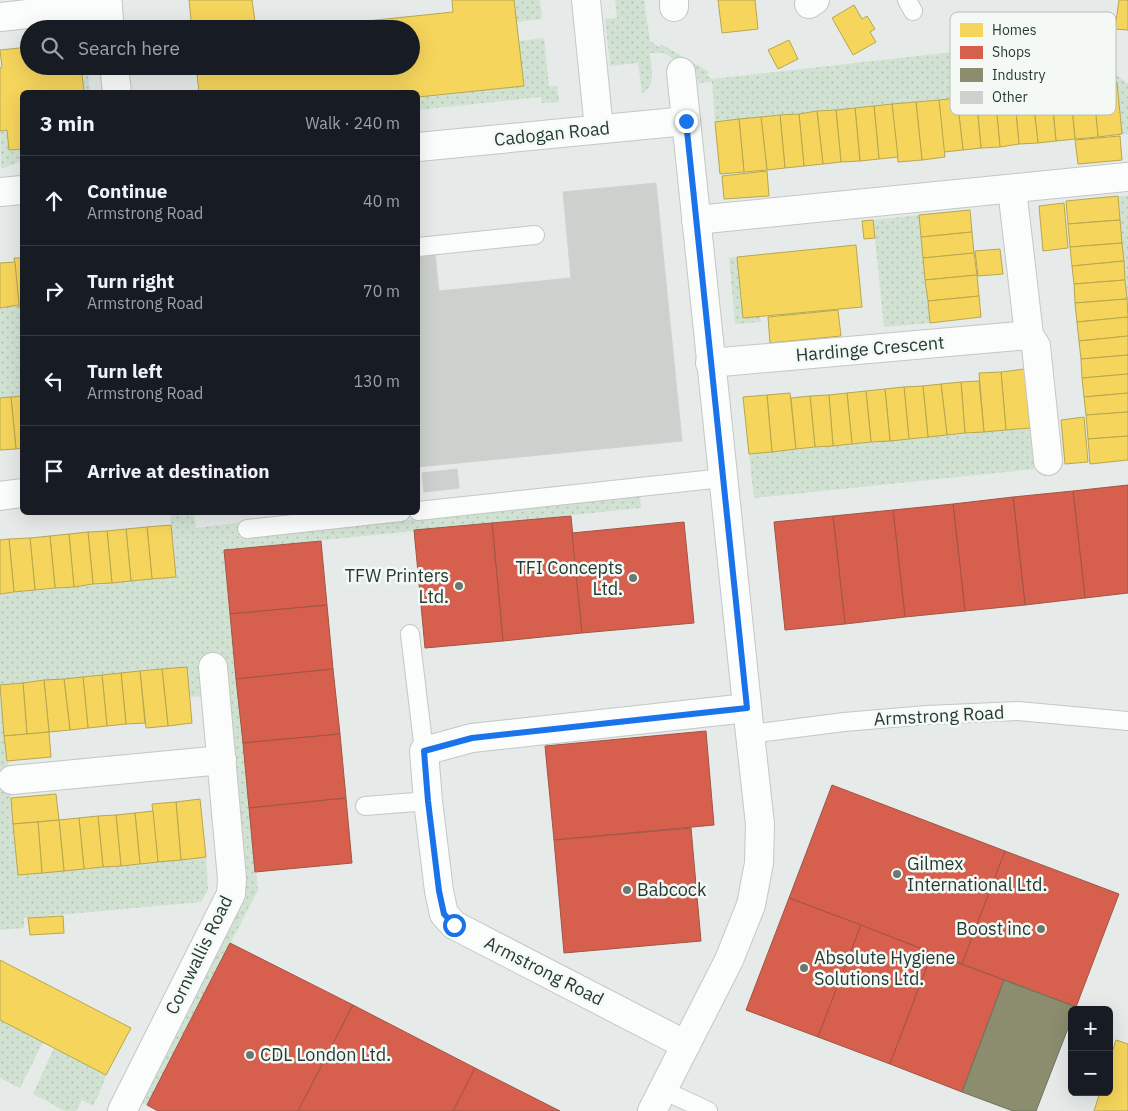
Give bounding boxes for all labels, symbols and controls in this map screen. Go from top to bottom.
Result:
legend [950,12,1116,115]
search box [20,20,420,75]
text: Homes [992,21,1037,39]
icon: search [38,34,66,62]
text: Search here [78,36,180,60]
text: Shops [992,43,1031,61]
text: Industry [992,66,1046,84]
text: Other [992,88,1028,106]
text: 3 min [40,109,95,137]
route end [675,110,698,133]
text: Walk · 240 m [305,113,400,133]
street label: Cadogan Road [493,116,611,151]
text: Continue [87,179,167,203]
icon: ahead [40,187,68,215]
text: 40 m [363,191,400,211]
text: Armstrong Road [87,203,203,223]
text: Turn right [87,269,174,293]
icon: right [40,277,68,305]
text: 70 m [363,281,400,301]
text: Armstrong Road [87,293,203,313]
street label: Hardinge Crescent [795,331,945,366]
text: Turn left [87,359,163,383]
icon: left [40,367,68,395]
text: 130 m [353,371,400,391]
text: Armstrong Road [87,383,203,403]
icon: arrive [40,457,68,485]
text: Arrive at destination [87,459,270,483]
place label: TFI Concepts Ltd. [515,556,623,600]
place label: TFW Printers Ltd. [345,564,449,608]
marker: TFI Concepts Ltd. [627,572,639,584]
marker: TFW Printers Ltd. [453,580,465,592]
street label: Armstrong Road [873,701,1005,730]
place label: Gilmex International Ltd. [907,852,1047,896]
marker: Gilmex International Ltd. [891,868,903,880]
place label: Babcock [637,878,707,901]
marker: Babcock [621,884,633,896]
street label: Cornwallis Road [160,891,237,1018]
route start [443,914,466,937]
place label: Boost inc [956,917,1031,940]
marker: Boost inc [1035,923,1047,935]
street label: Armstrong Road [481,931,608,1010]
place label: Absolute Hygiene Solutions Ltd. [814,946,956,990]
marker: Absolute Hygiene Solutions Ltd. [798,962,810,974]
map controls [1068,1006,1113,1096]
button: + [1068,1006,1113,1051]
place label: CDL London Ltd. [260,1043,391,1066]
marker: CDL London Ltd. [244,1049,256,1061]
button: − [1068,1051,1113,1096]

